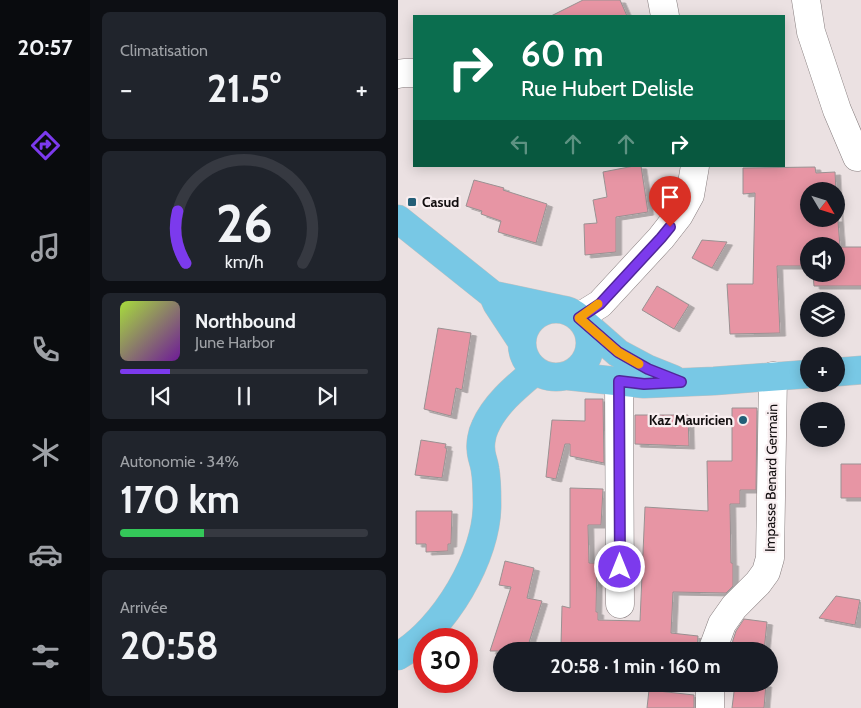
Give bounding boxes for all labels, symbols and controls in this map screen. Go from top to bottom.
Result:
text: 60 m [521,32,604,75]
text: 20:57 [17,34,73,61]
icon: right [438,35,503,100]
text: Climatisation [120,41,208,60]
text: 21.5° [207,65,281,112]
text: − [120,72,132,106]
text: + [356,72,368,106]
text: Rue Hubert Delisle [521,75,694,102]
icon: directions [28,128,63,163]
icon: left [506,130,534,158]
icon: ahead [559,130,587,158]
icon: ahead [612,130,640,158]
icon: right [665,130,693,158]
pin [649,176,691,227]
north arrow [800,182,846,228]
map controls [800,182,845,447]
icon: arrive [656,183,684,211]
text: 26 [216,192,272,255]
place label: Casud [422,193,459,211]
marker: Casud [406,196,418,208]
icon: music [28,230,63,265]
button: sound [800,237,845,282]
text: km/h [224,251,264,272]
button: layers [800,292,845,337]
text: Northbound [195,310,296,333]
icon: phone [28,332,63,367]
text: June Harbor [195,333,275,352]
button: + [800,347,845,392]
icon: previous [147,382,175,410]
icon: pause [230,382,258,410]
icon: next [313,382,341,410]
button: − [800,402,845,447]
street label: Impasse Benard Germain [761,404,781,552]
place label: Kaz Mauricien [649,411,733,429]
marker: Kaz Mauricien [737,414,749,426]
icon: climate [28,435,63,470]
text: Autonomie · 34% [120,452,239,471]
text: 170 km [120,476,240,523]
icon: car [28,537,63,572]
position arrow [593,540,645,592]
text: Arrivée [120,598,167,617]
text: 20:58 [120,622,219,669]
speed limit sign: 30 [413,628,478,693]
icon: filters [28,639,63,674]
text: 20:58 · 1 min · 160 m [550,655,721,678]

